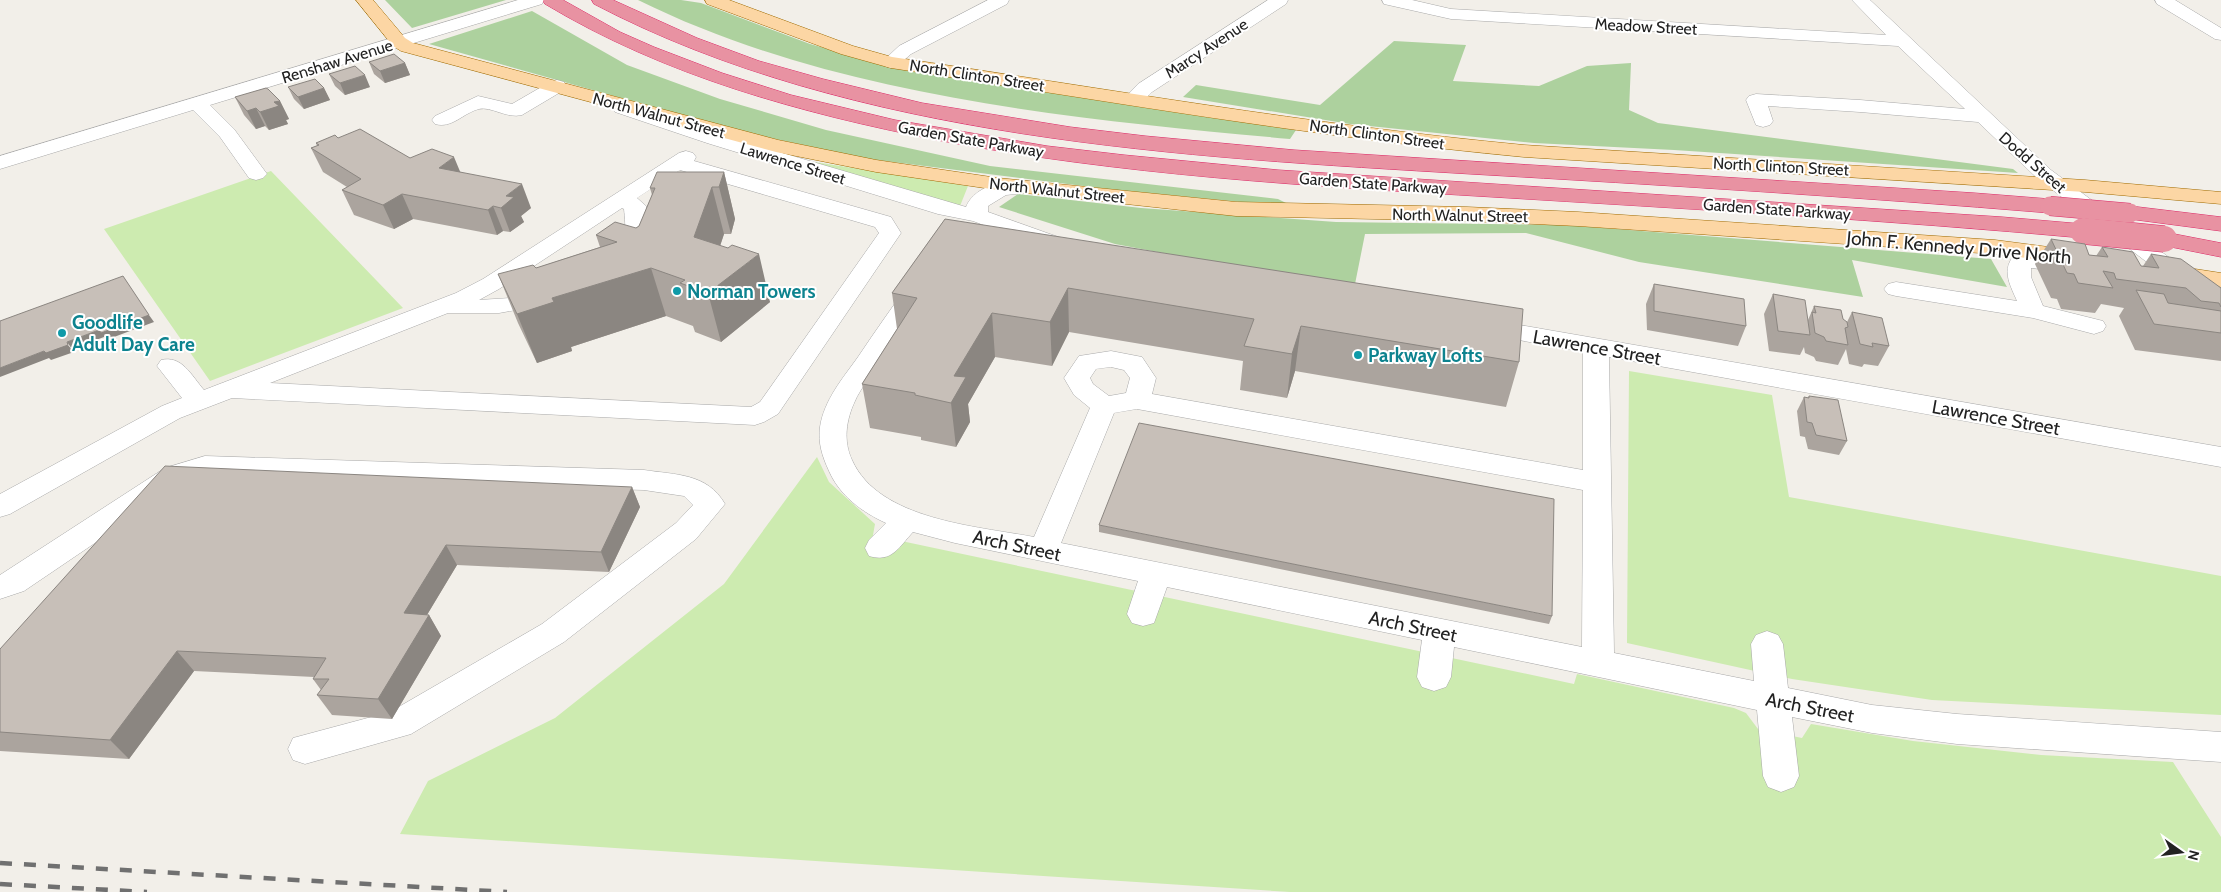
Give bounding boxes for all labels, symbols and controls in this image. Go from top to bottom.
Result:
street label: Meadow Street [1594,14,1698,39]
street label: Marcy Avenue [1161,15,1251,82]
street label: Renshaw Avenue [279,36,395,87]
street label: North Clinton Street [908,55,1046,96]
street label: North Walnut Street [591,89,728,142]
street label: North Clinton Street [1308,116,1446,153]
street label: Garden State Parkway [896,117,1045,162]
street label: Dodd Street [1995,128,2071,197]
street label: Lawrence Street [738,138,848,189]
street label: North Clinton Street [1712,153,1850,180]
street label: Garden State Parkway [1299,169,1447,198]
street label: North Walnut Street [988,174,1126,207]
street label: Garden State Parkway [1703,195,1851,224]
street label: North Walnut Street [1392,205,1529,226]
street label: John F. Kennedy Drive North [1845,226,2072,269]
place label: Norman Towers [687,280,816,303]
marker: Norman Towers [671,285,683,297]
place label: Goodlife Adult Day Care [72,311,195,356]
street label: Lawrence Street [1531,325,1663,370]
marker: Goodlife Adult Day Care [56,327,68,339]
place label: Parkway Lofts [1368,344,1482,367]
marker: Parkway Lofts [1352,349,1364,361]
street label: Lawrence Street [1930,395,2062,440]
street label: Arch Street [971,525,1064,566]
street label: Arch Street [1367,606,1460,647]
street label: Arch Street [1764,688,1857,727]
north arrow [2156,827,2206,877]
text: N [2184,848,2204,862]

